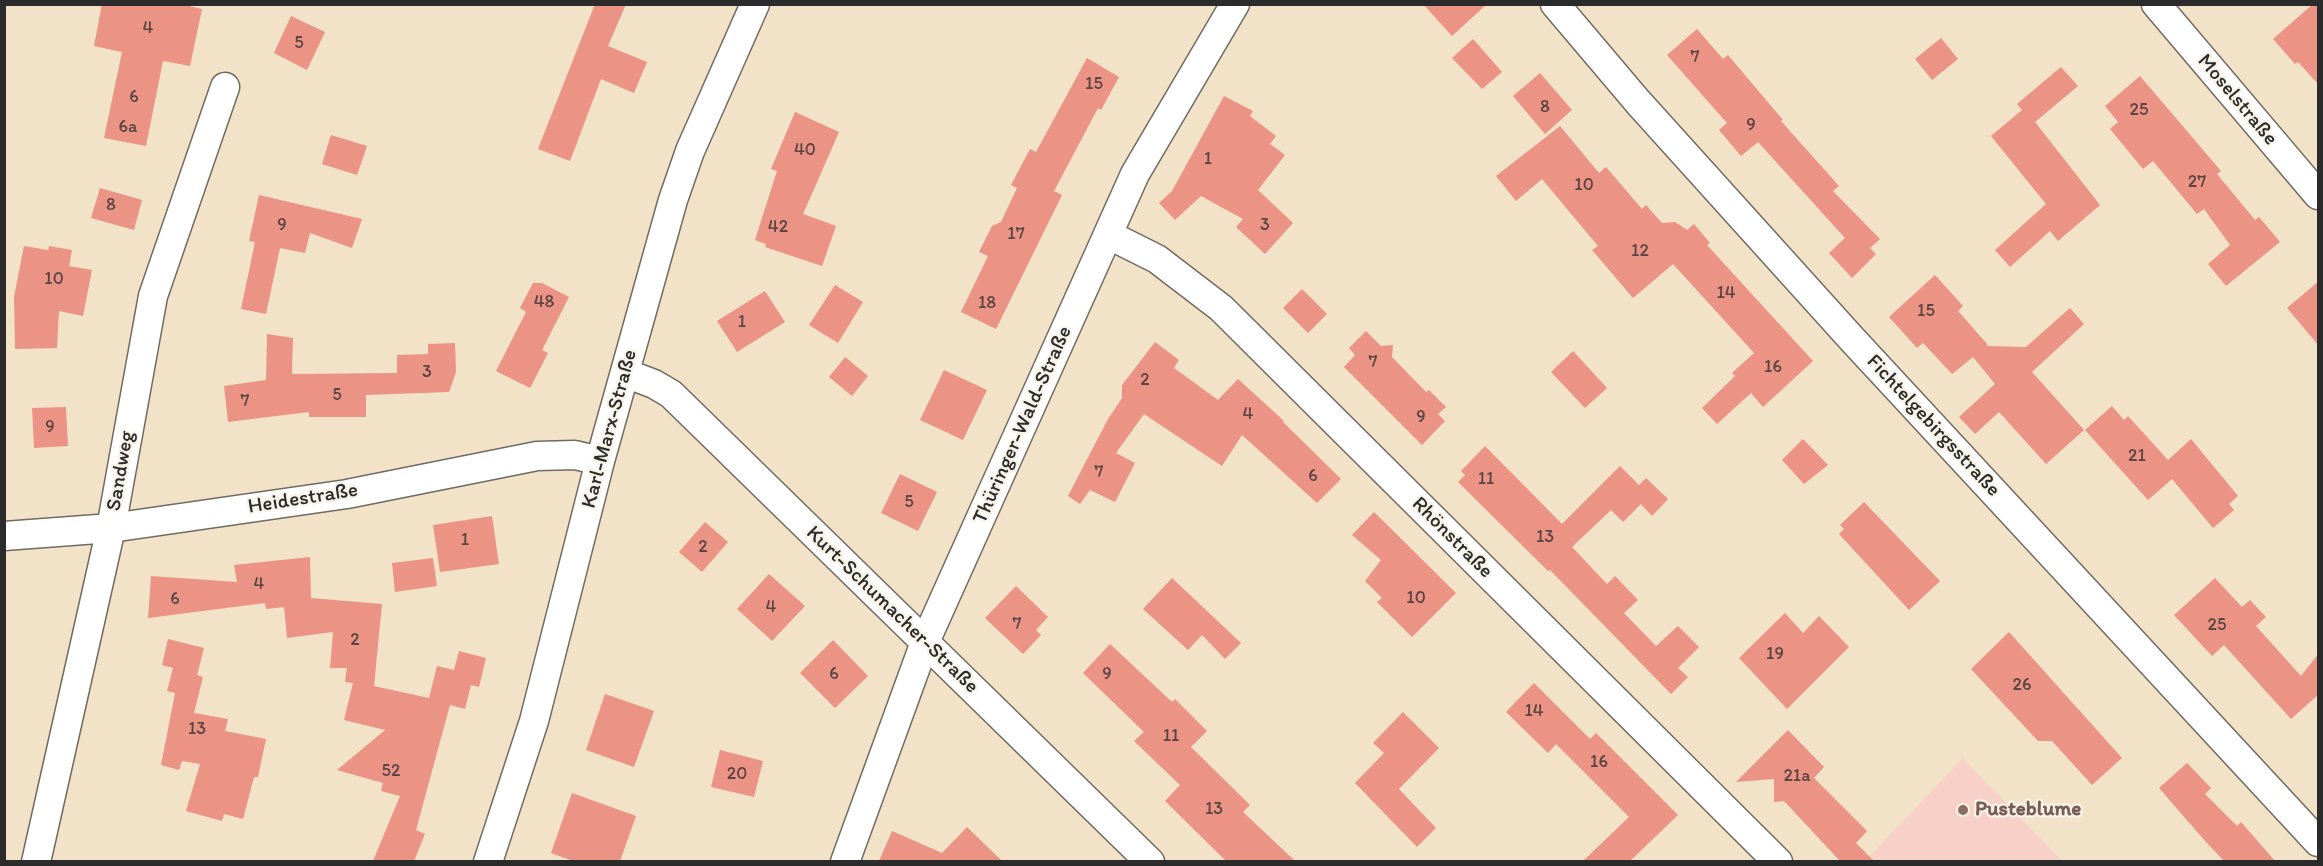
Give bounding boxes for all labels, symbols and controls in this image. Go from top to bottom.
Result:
house number: 4 [143,17,153,39]
house number: 5 [294,32,304,54]
house number: 7 [1691,46,1699,68]
street label: Moselstraße [2191,49,2283,151]
house number: 15 [1085,73,1103,95]
house number: 6 [129,86,139,108]
house number: 8 [1540,96,1550,118]
house number: 25 [2130,99,2148,121]
house number: 9 [1746,114,1756,136]
house number: 6a [119,116,137,138]
house number: 40 [794,139,816,161]
house number: 1 [1204,148,1212,170]
house number: 27 [2188,171,2206,193]
house number: 10 [1574,174,1594,196]
house number: 8 [106,194,116,216]
house number: 9 [277,214,287,236]
house number: 3 [1260,214,1270,236]
house number: 42 [768,216,788,238]
house number: 17 [1007,223,1025,245]
house number: 12 [1631,240,1649,262]
house number: 10 [44,268,64,290]
house number: 14 [1716,282,1736,304]
house number: 48 [534,291,554,313]
house number: 18 [978,292,996,314]
house number: 15 [1917,300,1935,322]
house number: 1 [738,311,746,333]
street label: Thüringer-Wald-Straße [968,322,1078,528]
street label: Karl-Marx-Straße [577,347,643,511]
street label: Fichtelgebirgsstraße [1861,350,2005,502]
house number: 7 [1369,351,1377,373]
house number: 16 [1764,356,1782,378]
house number: 3 [422,361,432,383]
house number: 2 [1140,369,1150,391]
house number: 5 [332,384,342,406]
house number: 7 [241,390,249,412]
house number: 4 [1243,403,1253,425]
house number: 9 [1416,406,1426,428]
house number: 9 [45,416,55,438]
street label: Sandweg [102,429,140,513]
house number: 21 [2128,445,2146,467]
house number: 7 [1095,461,1103,483]
house number: 6 [1308,465,1318,487]
house number: 11 [1478,468,1494,490]
street label: Heidestraße [246,478,360,520]
house number: 5 [904,491,914,513]
street label: Rhönstraße [1406,492,1498,584]
street label: Kurt-Schumacher-Straße [800,521,984,699]
house number: 13 [1536,526,1554,548]
house number: 1 [461,529,469,551]
house number: 2 [698,536,708,558]
house number: 4 [254,573,264,595]
house number: 10 [1406,587,1426,609]
house number: 6 [170,588,180,610]
house number: 4 [766,596,776,618]
house number: 7 [1013,613,1021,635]
house number: 25 [2208,614,2226,636]
house number: 2 [350,629,360,651]
house number: 19 [1766,643,1784,665]
house number: 6 [829,663,839,685]
house number: 9 [1102,663,1112,685]
house number: 26 [2013,674,2031,696]
house number: 14 [1524,700,1544,722]
house number: 13 [188,718,206,740]
house number: 11 [1163,725,1179,747]
house number: 16 [1590,751,1608,773]
house number: 52 [382,760,400,782]
house number: 20 [727,763,747,785]
house number: 21a [1783,765,1811,787]
place label: Pusteblume [1975,797,2081,823]
house number: 13 [1205,798,1223,820]
marker: Pusteblume [1956,803,1970,817]

